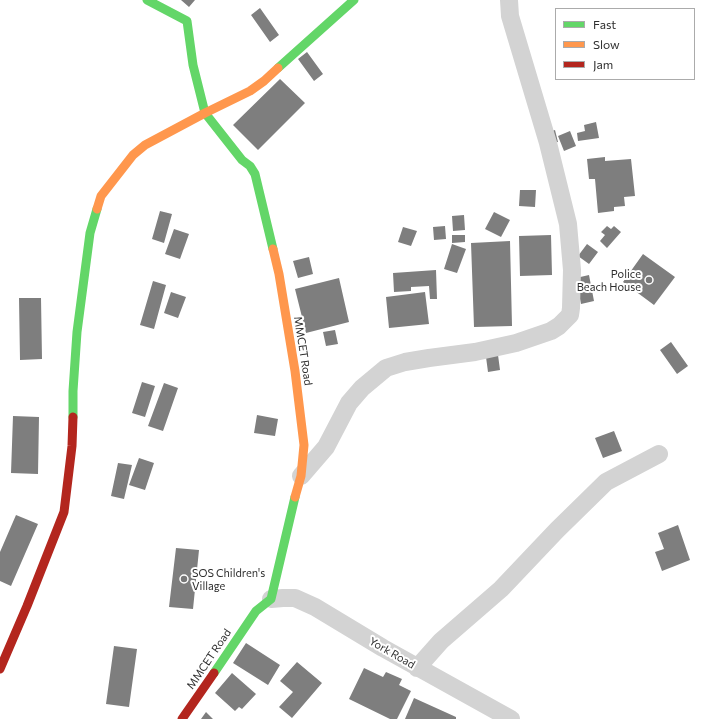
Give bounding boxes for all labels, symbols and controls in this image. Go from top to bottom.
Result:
legend [555,8,695,80]
text: Fast [593,17,616,31]
text: Slow [593,37,620,51]
text: Jam [593,57,613,71]
place label: Police Beach House [577,267,641,293]
marker: Police Beach House [644,275,654,285]
street label: MMCET Road [291,316,315,386]
place label: SOS Children's Village [192,566,265,592]
marker: SOS Children's Village [179,574,189,584]
street label: MMCET Road [184,626,234,692]
street label: York Road [367,635,417,671]

